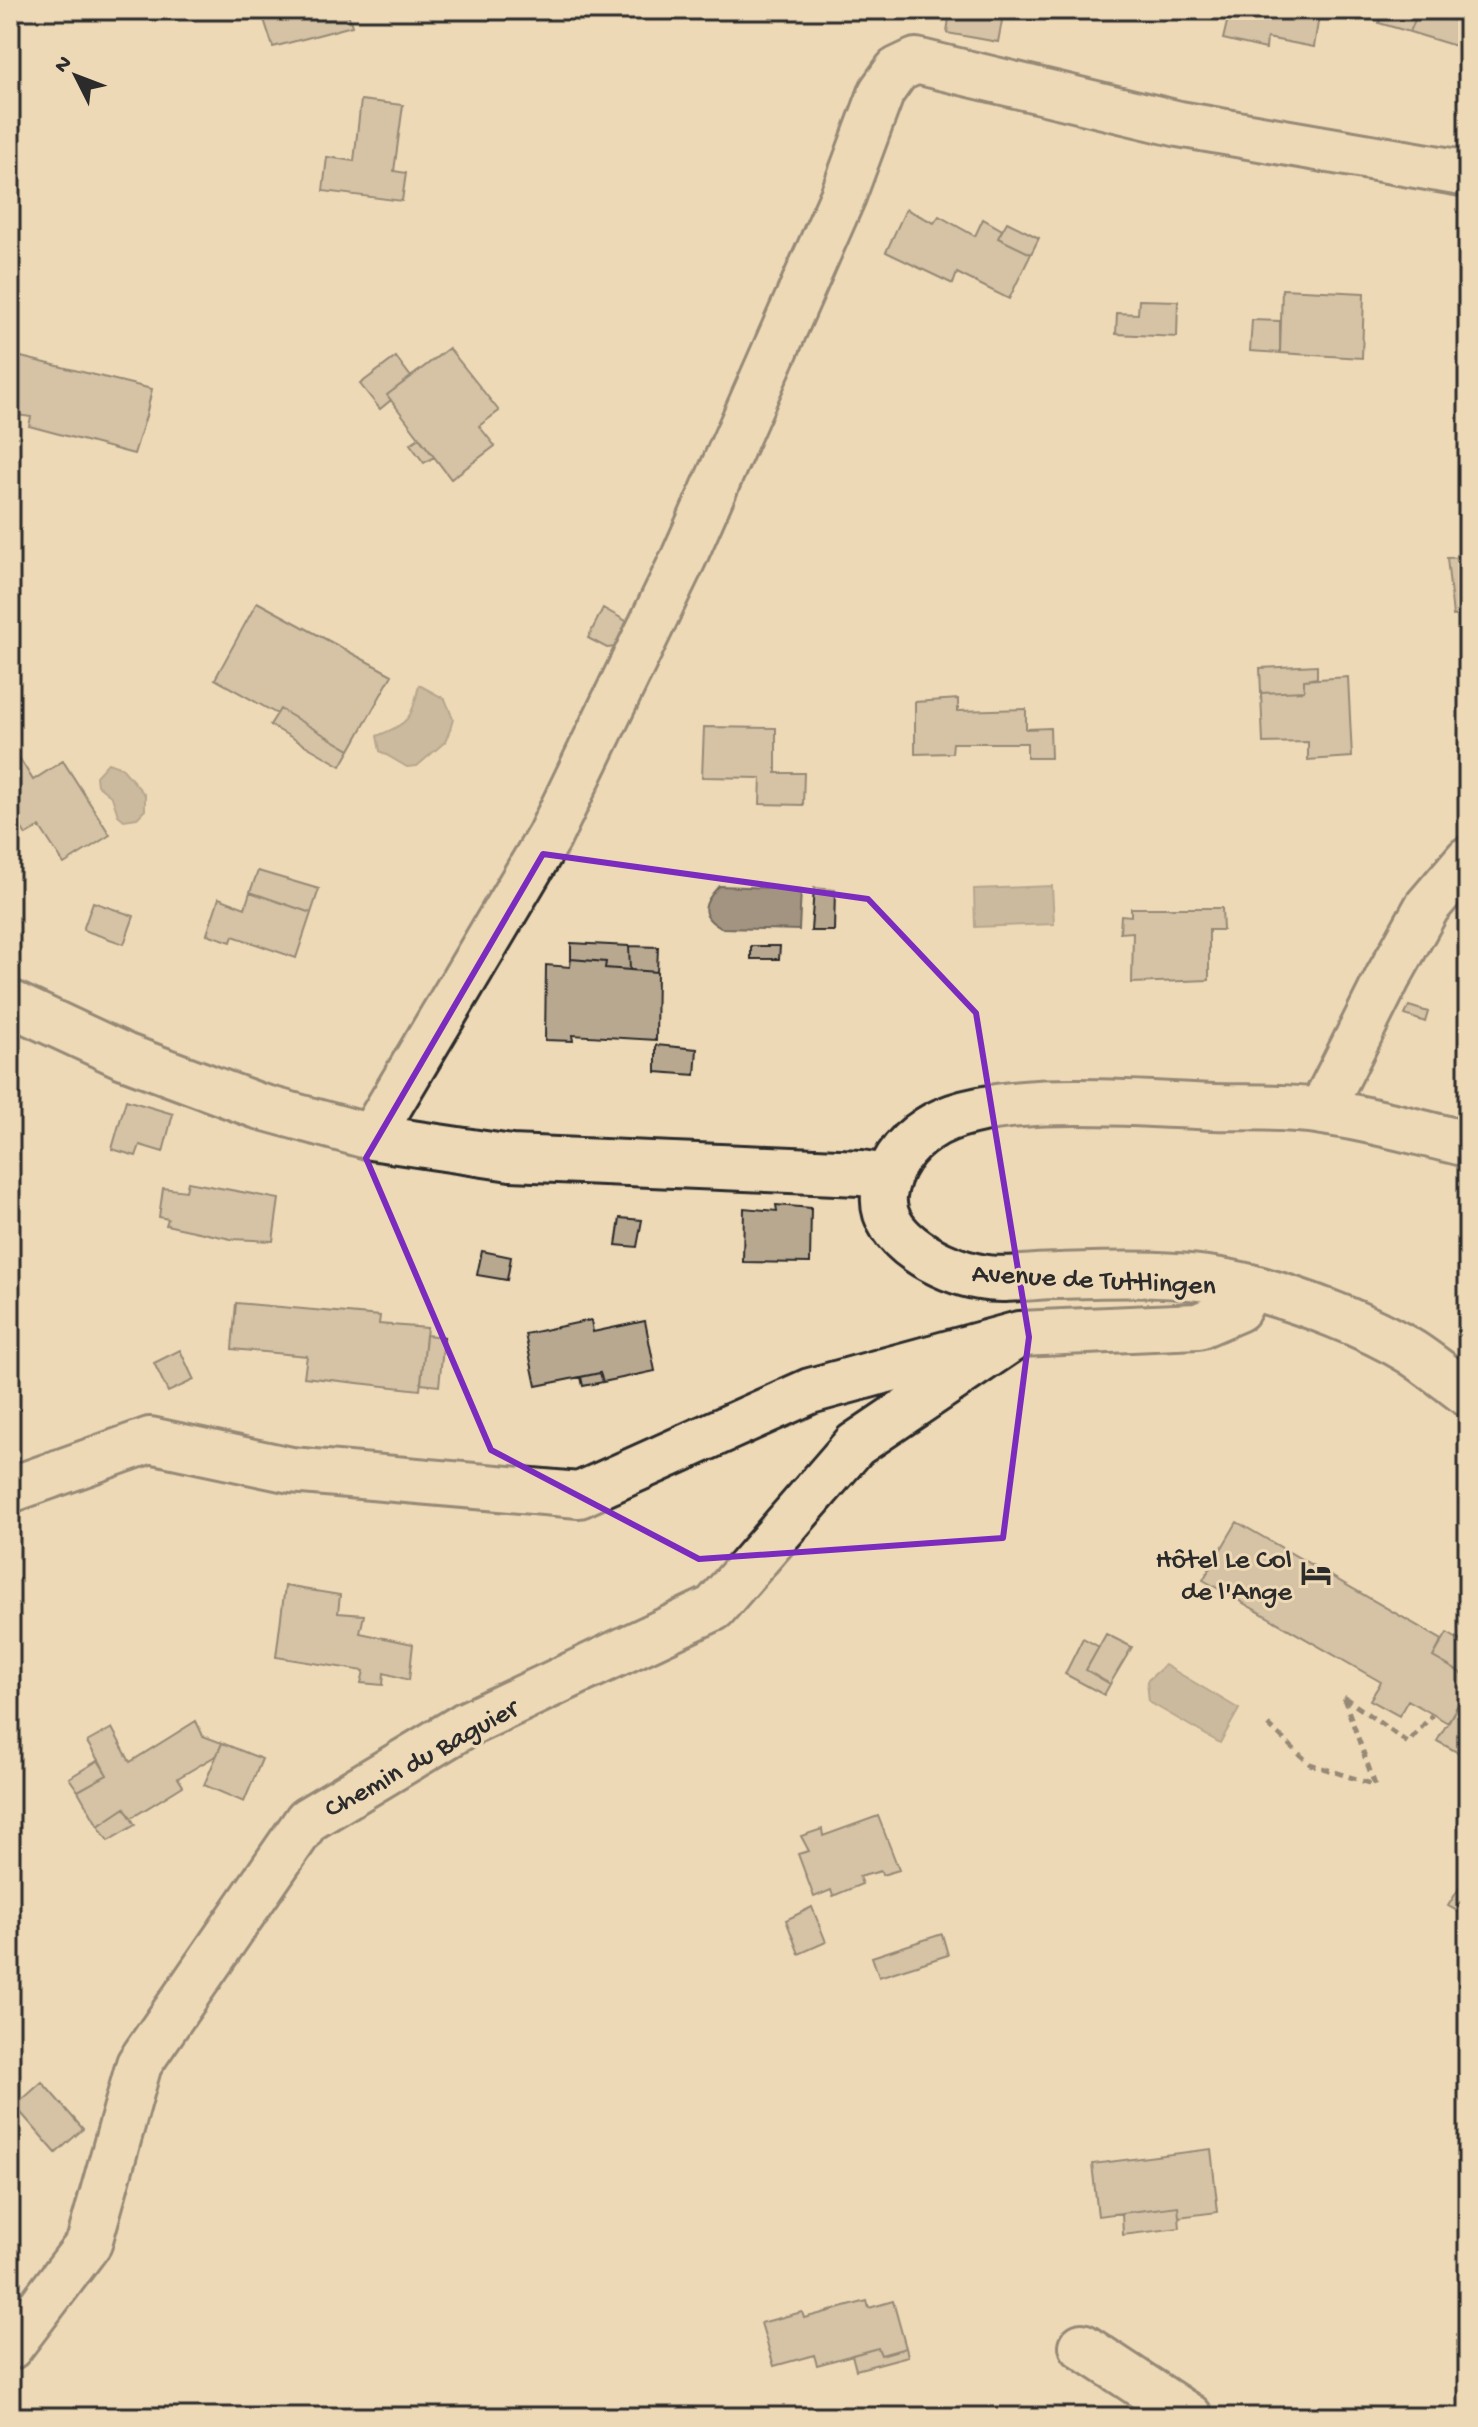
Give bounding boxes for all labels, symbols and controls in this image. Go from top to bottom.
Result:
north arrow [36,36,116,116]
text: N [50,51,79,79]
street label: Avenue de Tuttlingen [971,1259,1217,1304]
place label: Hôtel Le Col de l'Ange [1156,1545,1293,1610]
hotel icon: Hôtel Le Col de l'Ange [1299,1556,1333,1590]
street label: Chemin du Baguier [320,1692,526,1827]

